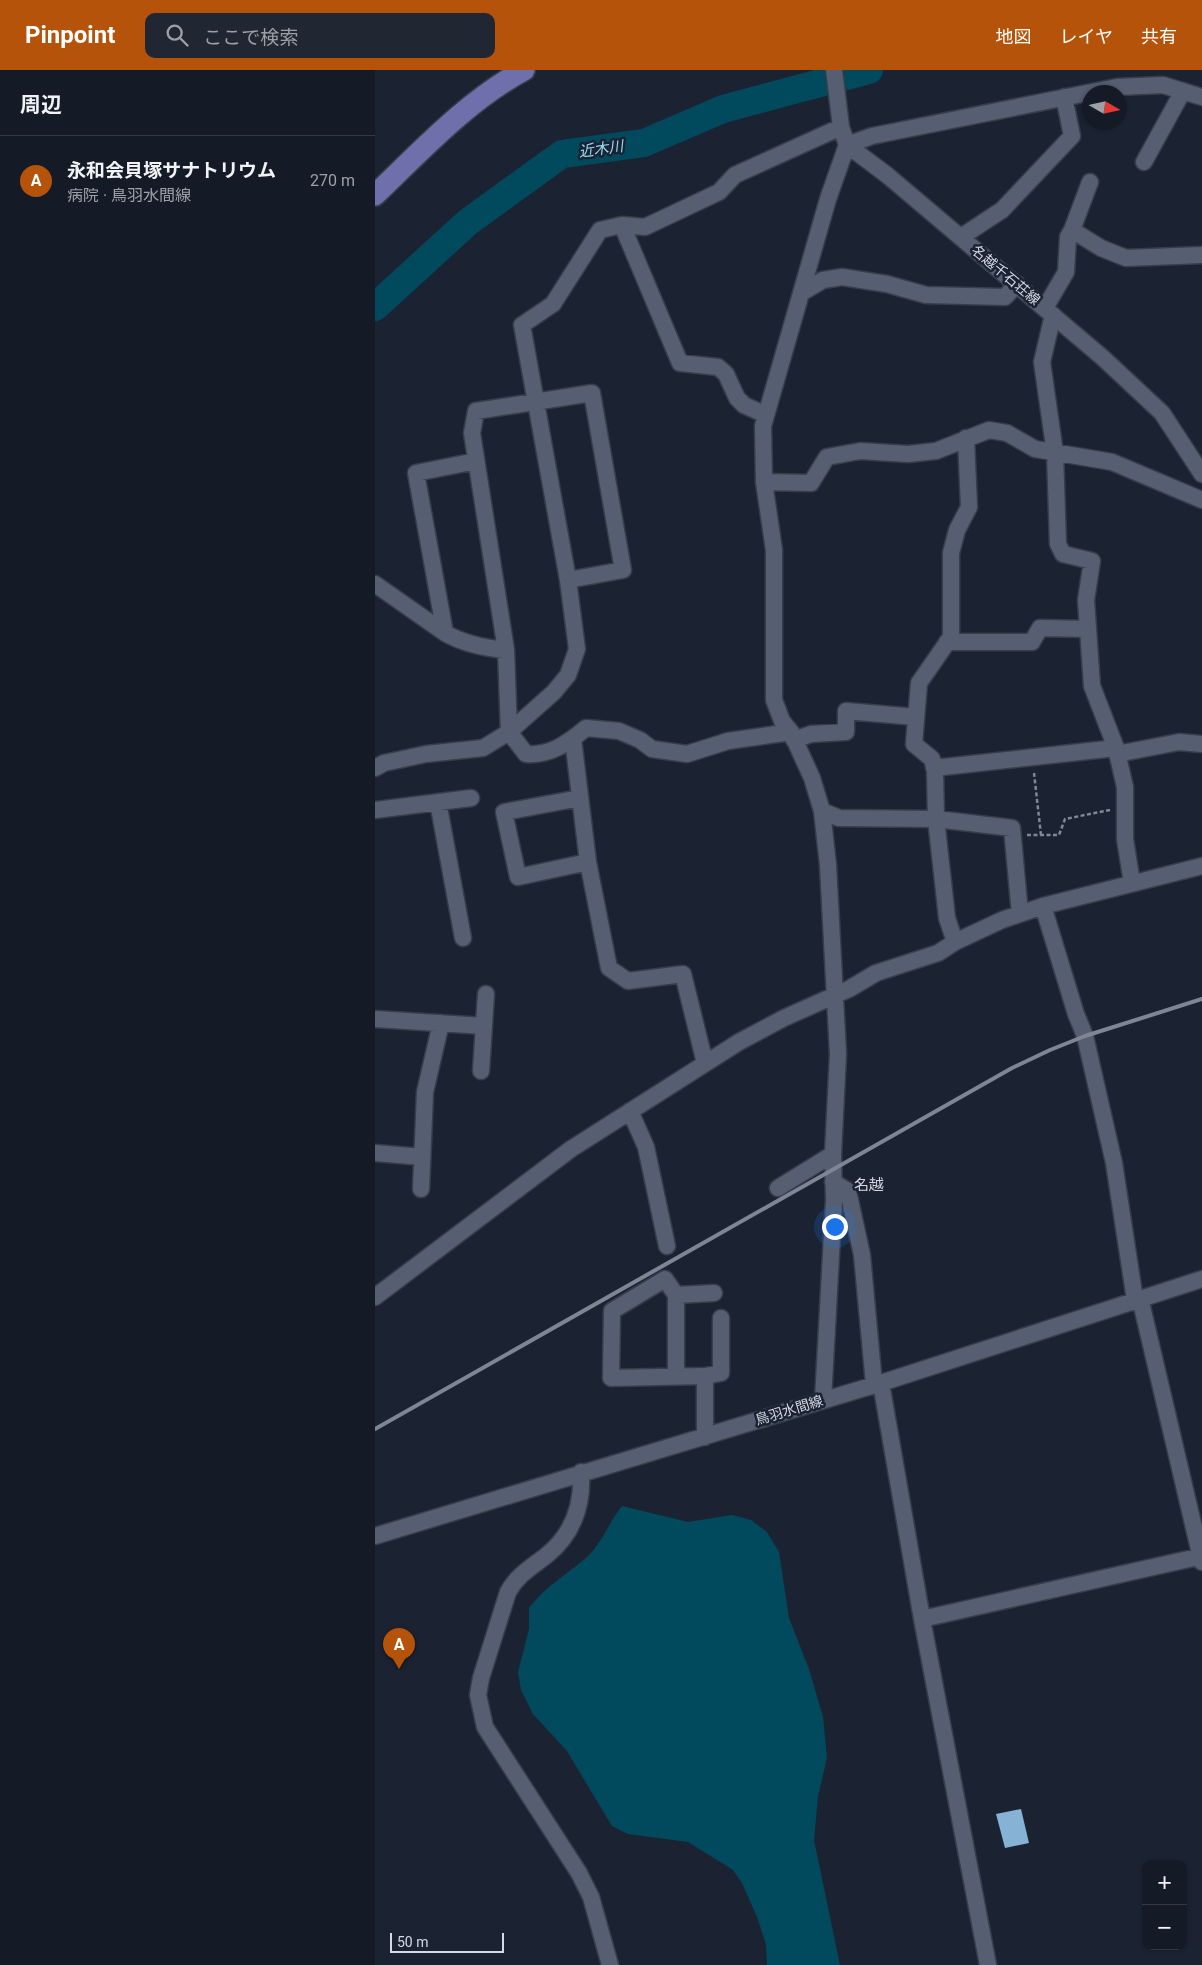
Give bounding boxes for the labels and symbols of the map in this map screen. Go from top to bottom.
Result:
north arrow [1082,85,1127,130]
water label: 近木川 [577,137,627,161]
street label: 名越千石荘線 [969,242,1043,308]
district label: 名越 [854,1176,884,1194]
your location [822,1214,848,1240]
street label: 鳥羽水間線 [753,1392,825,1428]
pin: A [383,1628,415,1669]
scale bar [390,1930,504,1953]

